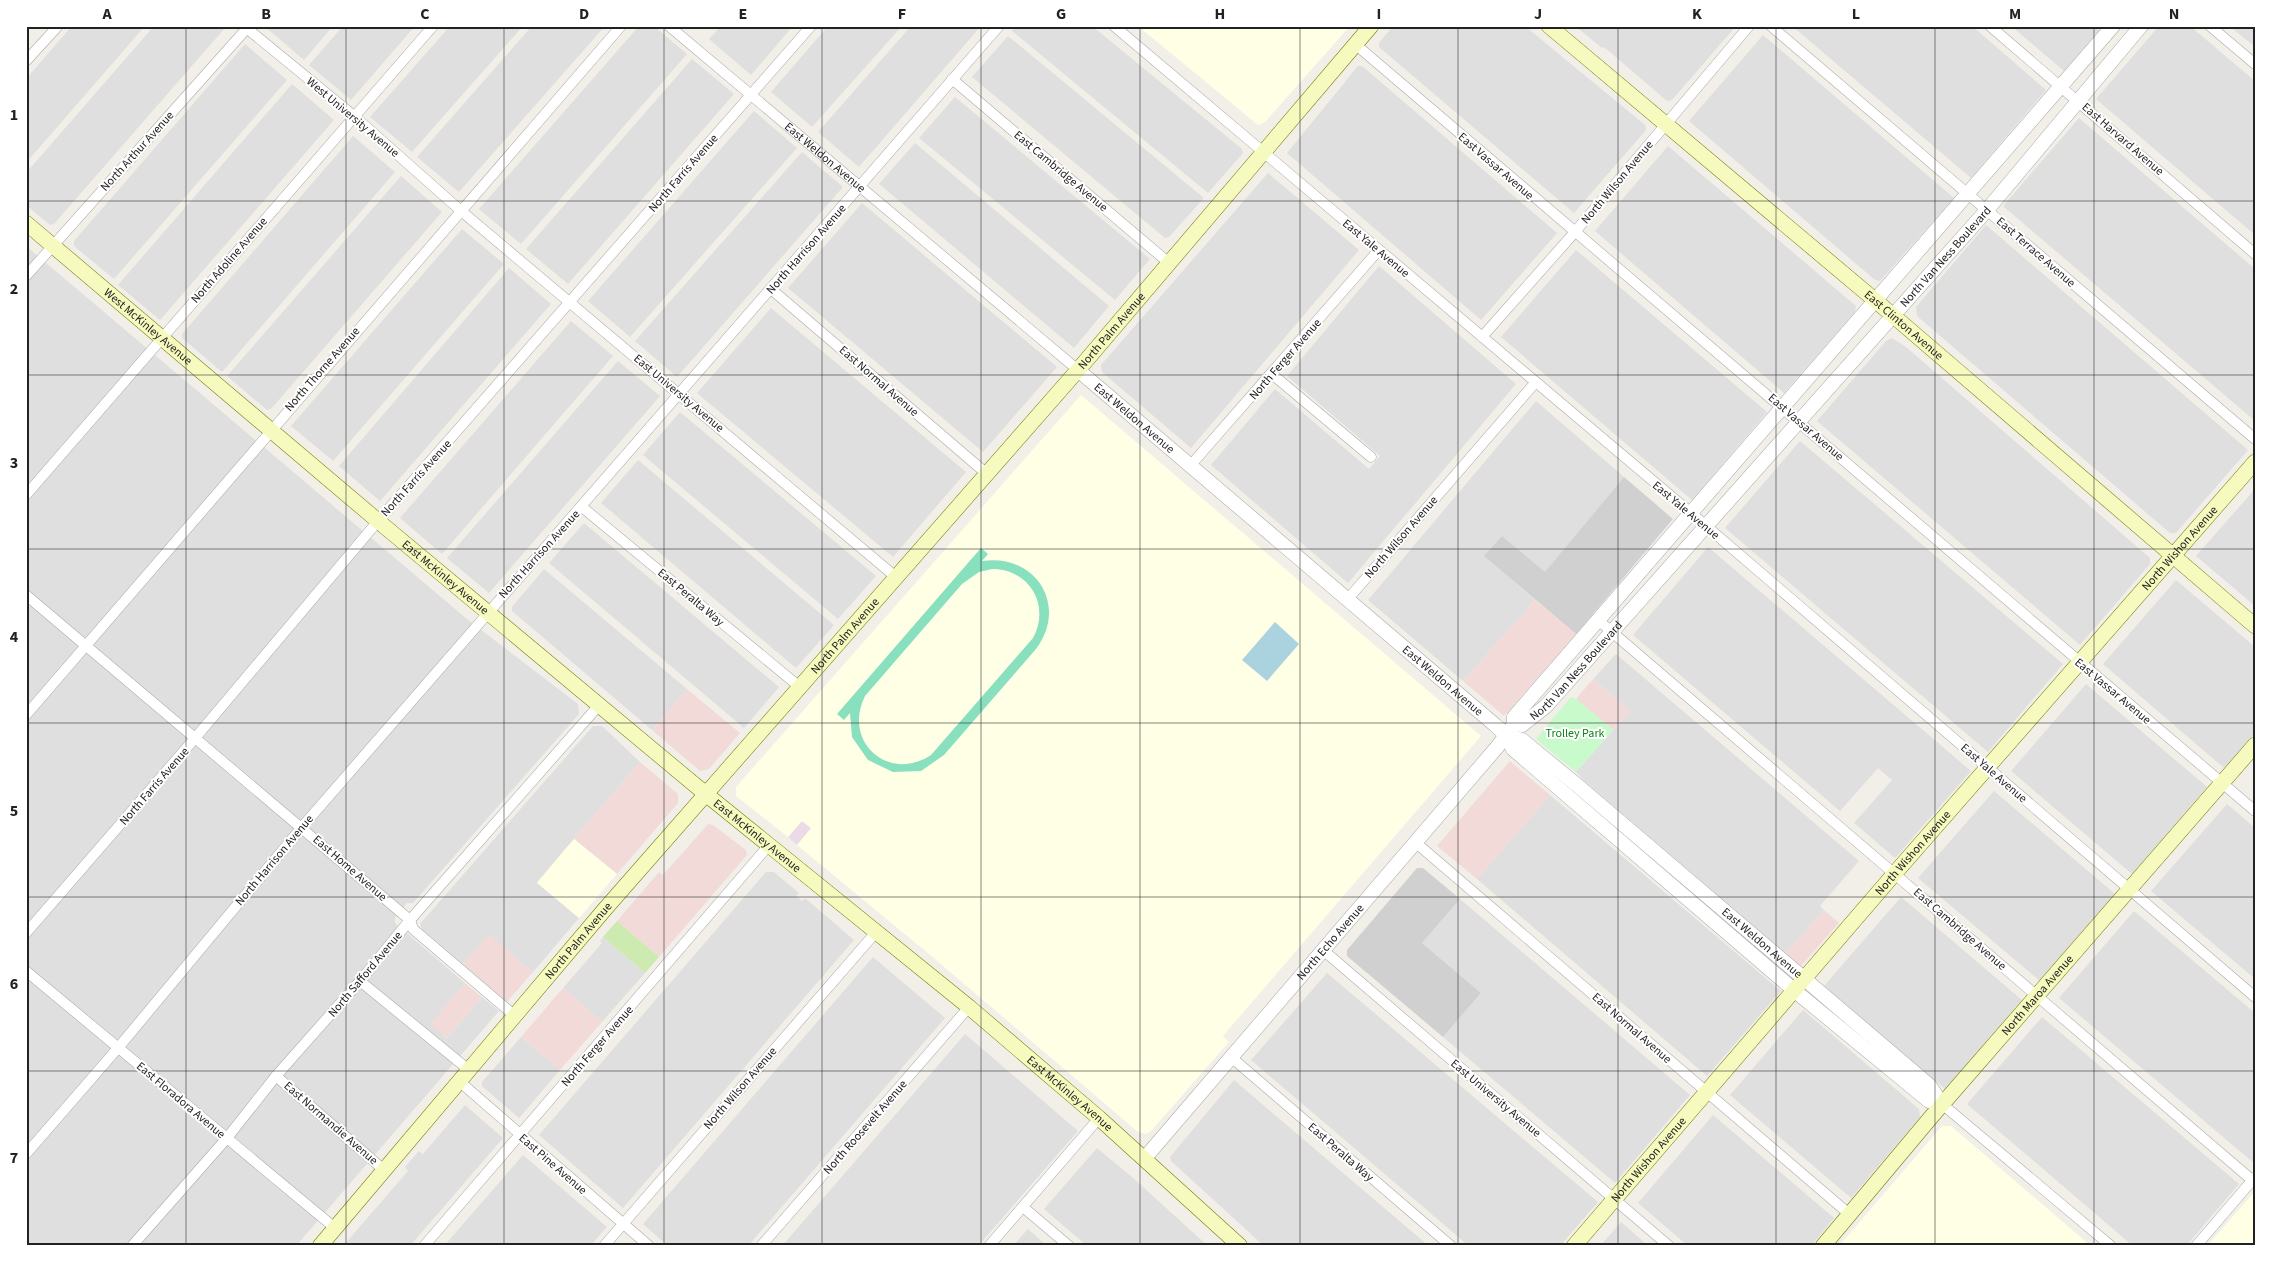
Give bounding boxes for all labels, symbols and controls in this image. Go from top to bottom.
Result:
text: A [101,3,112,25]
text: B [261,3,271,25]
text: C [420,3,430,25]
text: D [579,3,589,25]
text: E [739,3,747,25]
text: F [898,3,906,25]
text: G [1056,3,1066,25]
text: H [1215,3,1225,25]
text: I [1377,3,1381,25]
text: J [1534,3,1542,25]
text: K [1692,3,1702,25]
text: L [1852,3,1860,25]
text: M [2009,3,2021,25]
text: N [2169,3,2179,25]
street label: West University Avenue [303,73,403,161]
street label: East Harvard Avenue [2078,99,2167,180]
text: 1 [10,104,18,126]
street label: North Arthur Avenue [97,107,178,195]
street label: East Weldon Avenue [781,119,869,197]
street label: East Cambridge Avenue [1010,127,1111,216]
street label: East Vassar Avenue [1454,129,1537,204]
street label: North Farris Avenue [645,130,722,216]
street label: North Wilson Avenue [1577,137,1657,228]
street label: North Harrison Avenue [763,201,850,298]
street label: North Van Ness Boulevard [1896,203,1995,311]
street label: East Terrace Avenue [1992,213,2079,292]
street label: North Adoline Avenue [187,214,272,307]
street label: East Yale Avenue [1338,215,1413,282]
text: 2 [10,278,18,300]
street label: West McKinley Avenue [100,284,196,369]
street label: East Clinton Avenue [1860,286,1947,364]
street label: North Palm Avenue [1074,289,1149,373]
street label: North Ferger Avenue [1245,315,1325,404]
street label: North Thorne Avenue [281,323,364,415]
street label: East Normal Avenue [835,342,922,421]
street label: East University Avenue [630,350,728,436]
street label: East Weldon Avenue [1090,379,1178,458]
street label: East Vassar Avenue [1764,390,1847,465]
street label: North Farris Avenue [377,436,456,521]
text: 3 [10,452,18,474]
street label: East Yale Avenue [1648,477,1723,544]
street label: North Wilson Avenue [1361,492,1442,582]
street label: North Wishon Avenue [2138,502,2222,595]
street label: North Harrison Avenue [495,506,584,602]
street label: East McKinley Avenue [398,536,492,619]
street label: East Peralta Way [654,564,728,631]
street label: North Palm Avenue [807,594,883,678]
street label: North Van Ness Boulevard [1526,618,1627,725]
text: 4 [10,626,19,648]
street label: East Weldon Avenue [1398,642,1487,720]
street label: East Vassar Avenue [2071,654,2155,729]
park label: Trolley Park [1546,725,1605,742]
street label: East Yale Avenue [1957,740,2031,807]
street label: North Farris Avenue [116,743,193,829]
street label: East McKinley Avenue [709,795,804,877]
text: 5 [10,800,18,822]
street label: North Wishon Avenue [1871,807,1955,899]
street label: North Harrison Avenue [231,811,318,909]
street label: East Home Avenue [309,831,390,905]
street label: East Cambridge Avenue [1910,884,2010,975]
street label: North Palm Avenue [541,899,616,983]
street label: North Echo Avenue [1293,900,1368,984]
street label: East Weldon Avenue [1718,904,1806,983]
street label: North Safford Avenue [324,928,406,1021]
street label: North Maroa Avenue [1998,951,2078,1039]
text: 6 [10,973,18,995]
street label: East Normal Avenue [1588,989,1675,1068]
street label: North Ferger Avenue [557,1002,637,1091]
street label: North Wilson Avenue [700,1043,781,1133]
street label: East McKinley Avenue [1023,1052,1116,1135]
street label: East University Avenue [1447,1055,1545,1141]
street label: East Floradora Avenue [133,1058,229,1143]
street label: North Roosevelt Avenue [820,1076,911,1178]
street label: East Normandie Avenue [280,1078,381,1169]
street label: North Wishon Avenue [1607,1113,1690,1206]
street label: East Peralta Way [1304,1119,1378,1186]
street label: East Pine Avenue [515,1130,590,1199]
text: 7 [10,1147,18,1169]

